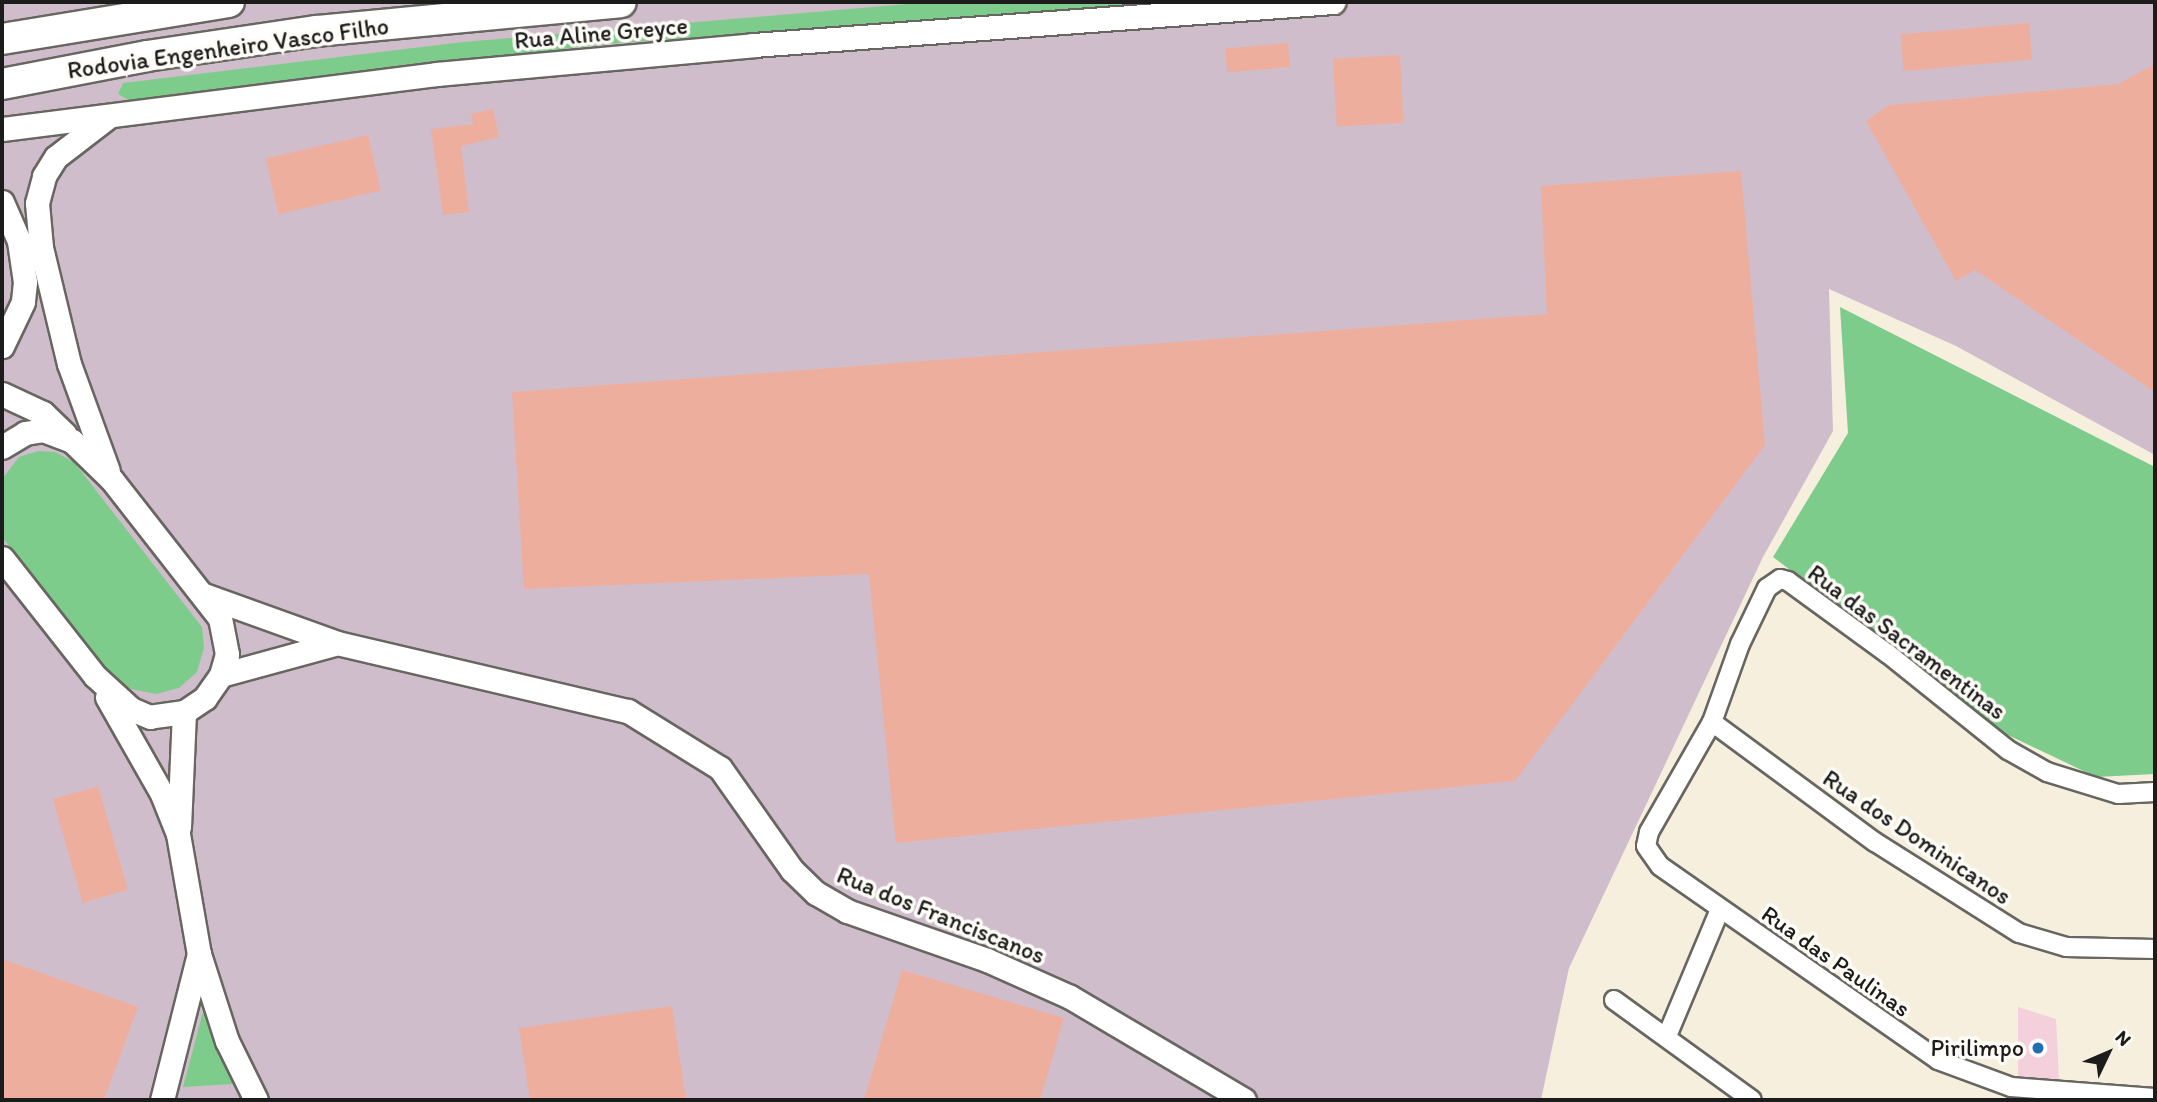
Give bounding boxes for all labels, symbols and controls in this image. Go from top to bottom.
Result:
street label: Rodovia Engenheiro Vasco Filho [66,11,390,85]
street label: Rua Aline Greyce [513,11,689,55]
street label: Rua das Sacramentinas [1802,558,2012,726]
street label: Rua dos Dominicanos [1818,764,2016,910]
street label: Rua dos Franciscanos [833,860,1049,970]
street label: Rua das Paulinas [1756,899,1916,1023]
north arrow [2073,1018,2143,1088]
text: N [2111,1025,2136,1051]
place label: Pirilimpo [1930,1034,2024,1062]
marker: Pirilimpo [2030,1040,2046,1056]

